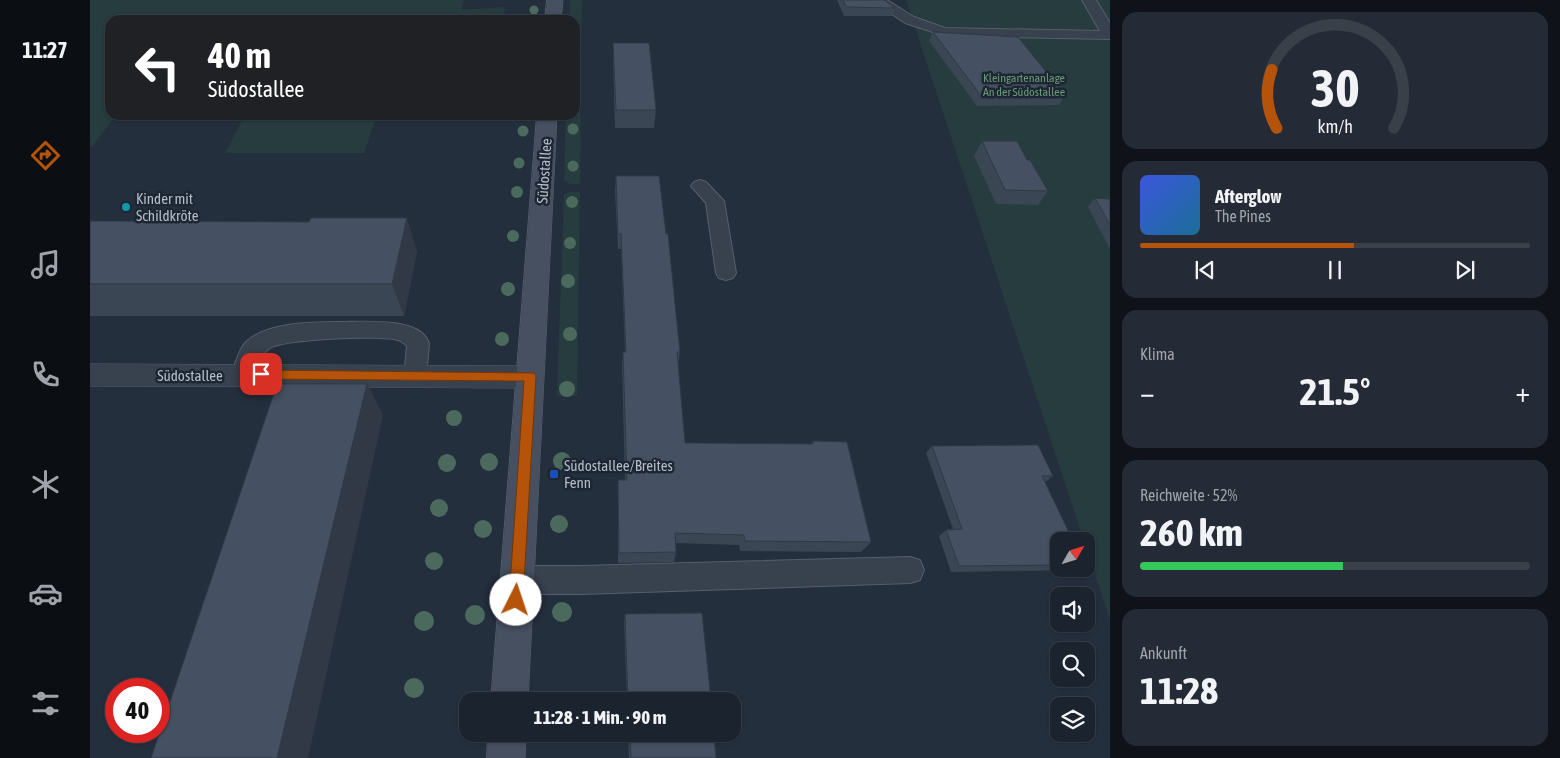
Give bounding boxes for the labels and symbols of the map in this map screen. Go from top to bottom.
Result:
park label: Kleingartenanlage An der Südostallee [983,71,1065,99]
street label: Südostallee [533,137,555,204]
place label: Kinder mit Schildkröte [136,190,199,224]
marker: Kinder mit Schildkröte [120,201,132,213]
pin [240,353,282,395]
street label: Südostallee [157,367,223,384]
place label: Südostallee/Breites Fenn [564,457,673,491]
marker: Südostallee/Breites Fenn [548,468,560,480]
north arrow [1050,532,1095,578]
position arrow [489,573,541,625]
speed limit sign: 40 [105,678,170,743]

